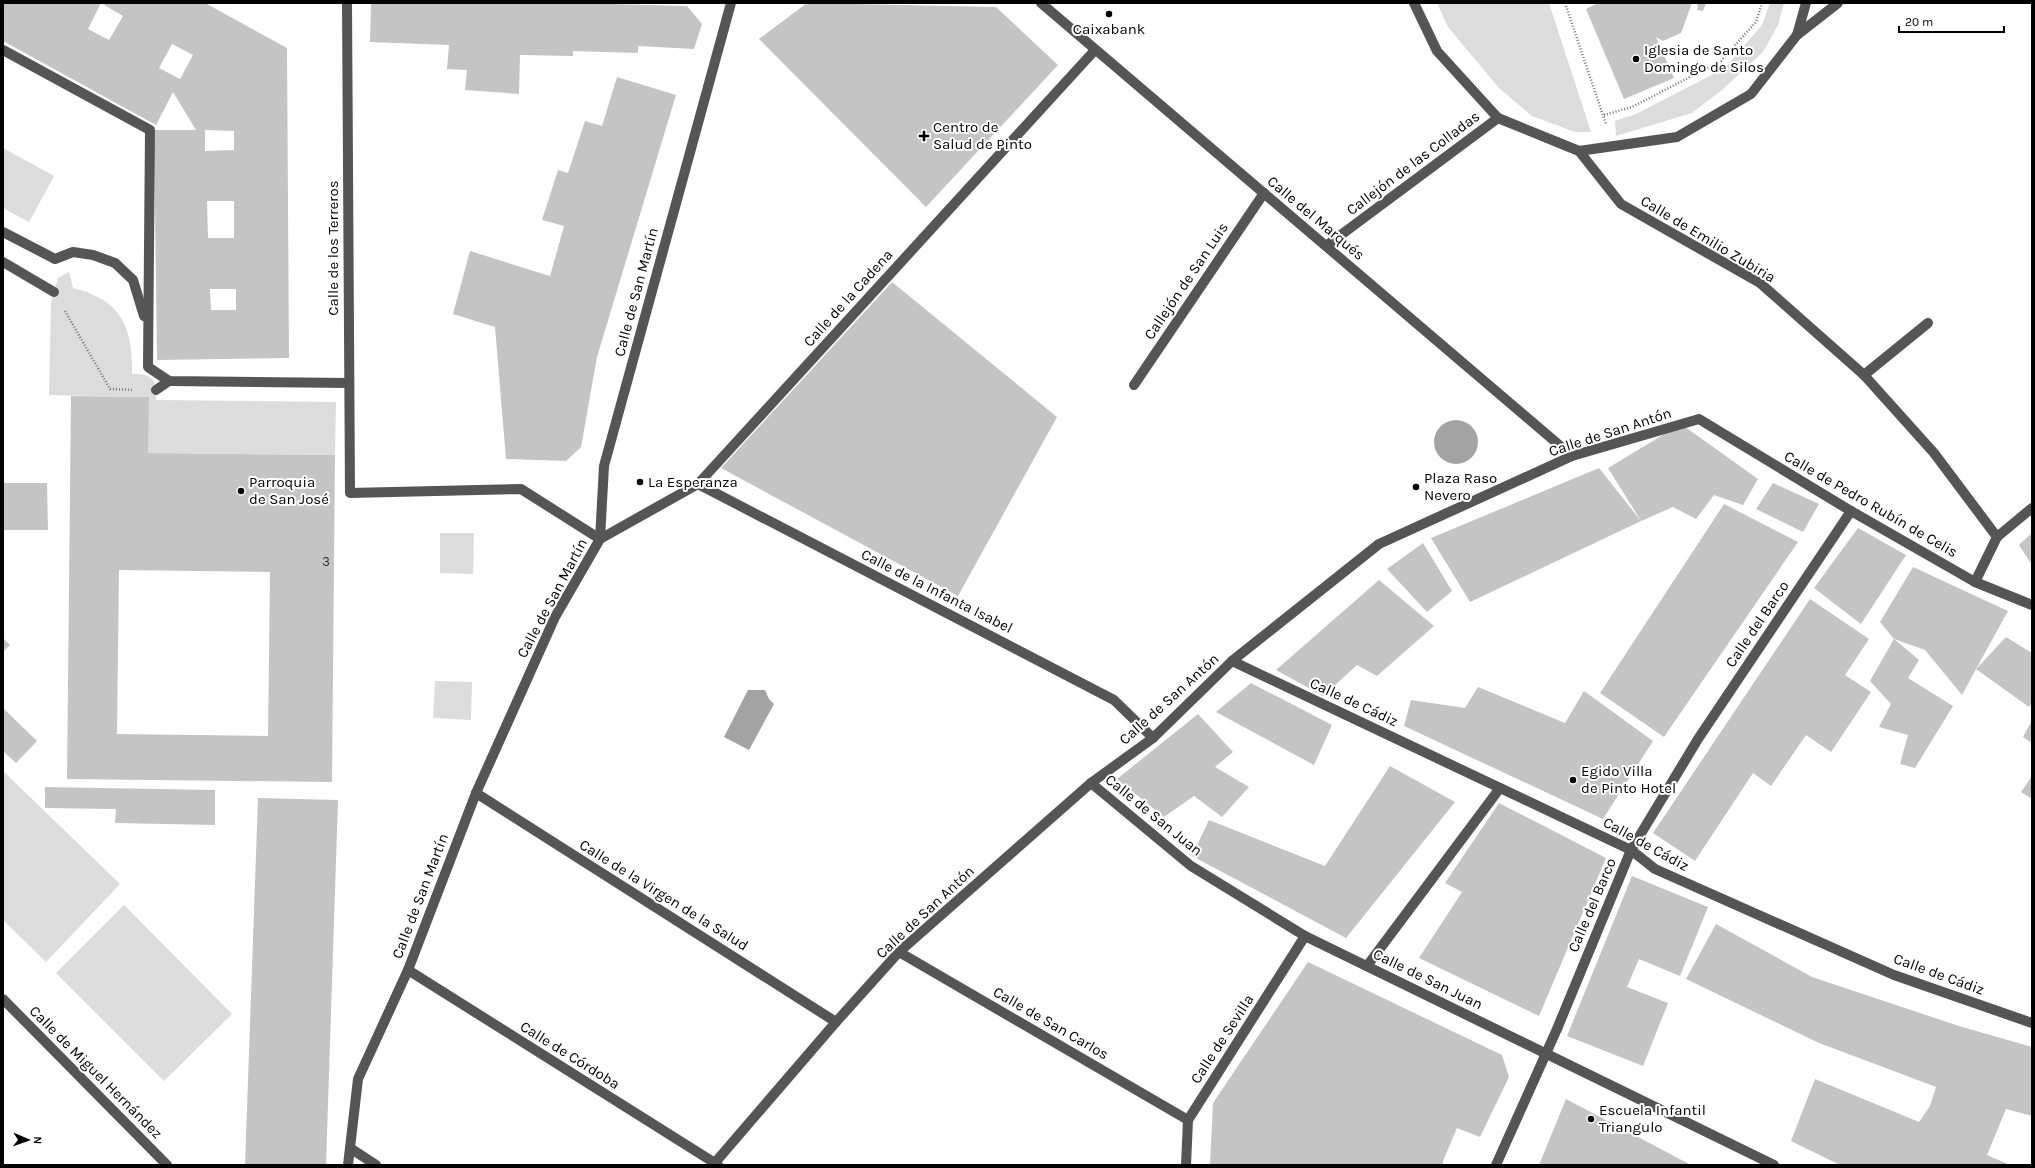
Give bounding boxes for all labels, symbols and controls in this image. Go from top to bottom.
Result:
scale bar [1899,8,2004,34]
marker: Caixabank [1104,9,1114,19]
text: 20 m [1905,15,1933,29]
place label: Caixabank [1073,20,1145,38]
place label: Iglesia de Santo Domingo de Silos [1644,41,1764,76]
marker: Iglesia de Santo Domingo de Silos [1631,54,1641,64]
street label: Callejón de las Colladas [1343,107,1483,219]
place label: Centro de Salud de Pinto [933,118,1032,153]
marker: Centro de Salud de Pinto [918,130,930,142]
street label: Calle del Marqués [1264,172,1368,264]
street label: Calle de los Terreros [324,180,342,316]
street label: Calle de Emilio Zubiria [1637,192,1779,286]
street label: Callejón de San Luis [1140,219,1232,343]
street label: Calle de San Martín [610,226,662,358]
street label: Calle de la Cadena [800,246,896,350]
street label: Calle de San Antón [1546,404,1674,460]
street label: Calle de Pedro Rubín de Celis [1781,447,1961,561]
place label: Plaza Raso Nevero [1424,469,1497,504]
place label: Parroquia de San José [249,473,329,508]
place label: La Esperanza [648,473,738,491]
marker: La Esperanza [635,477,645,487]
marker: Plaza Raso Nevero [1411,482,1421,492]
marker: Parroquia de San José [236,486,246,496]
street label: Calle de San Martín [513,535,591,661]
street label: Calle de la Infanta Isabel [858,545,1016,637]
house number: 3 [322,554,330,569]
street label: Calle del Barco [1721,577,1793,671]
street label: Calle de San Antón [1115,650,1223,748]
street label: Calle de Cádiz [1307,674,1401,730]
place label: Egido Villa de Pinto Hotel [1581,762,1676,797]
street label: Calle de San Juan [1102,770,1206,860]
marker: Egido Villa de Pinto Hotel [1568,775,1578,785]
street label: Calle de Cádiz [1600,813,1692,875]
street label: Calle de San Martín [388,831,452,961]
street label: Calle de la Virgen de la Salud [576,835,752,955]
street label: Calle del Barco [1564,855,1620,955]
street label: Calle de San Antón [872,862,978,962]
street label: Calle de San Juan [1370,945,1486,1013]
street label: Calle de Cádiz [1891,949,1987,999]
street label: Calle de San Carlos [990,983,1112,1063]
street label: Calle de Sevilla [1186,991,1258,1087]
street label: Calle de Miguel Hernández [26,1002,166,1142]
street label: Calle de Córdoba [517,1017,623,1093]
place label: Escuela Infantil Triangulo [1599,1101,1706,1136]
marker: Escuela Infantil Triangulo [1586,1114,1596,1124]
north arrow [8,1120,48,1160]
text: N [31,1136,44,1145]

